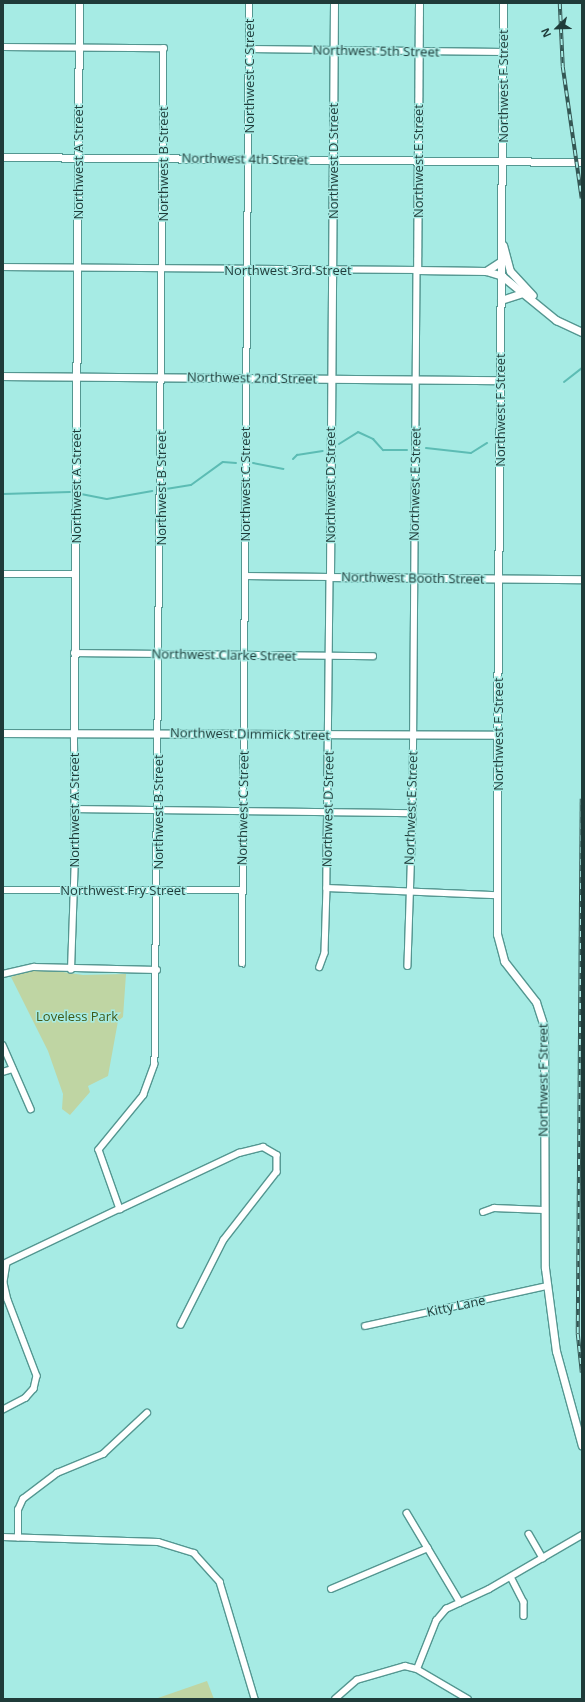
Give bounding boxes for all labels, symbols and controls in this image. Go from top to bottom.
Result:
north arrow [537,8,577,48]
street label: Northwest C Street [241,19,257,133]
text: N [537,26,554,40]
street label: Northwest F Street [495,29,511,143]
street label: Northwest 5th Street [312,42,440,60]
street label: Northwest D Street [325,103,341,219]
street label: Northwest A Street [70,104,86,220]
street label: Northwest E Street [410,104,426,218]
street label: Northwest B Street [155,106,171,222]
street label: Northwest 4th Street [181,150,309,168]
street label: Northwest 3rd Street [224,262,352,278]
street label: Northwest F Street [492,353,508,467]
street label: Northwest 2nd Street [187,369,317,387]
street label: Northwest C Street [237,427,253,541]
street label: Northwest D Street [322,427,338,543]
street label: Northwest E Street [406,427,424,541]
street label: Northwest A Street [68,428,84,544]
street label: Northwest B Street [153,430,169,546]
street label: Northwest Booth Street [341,569,485,587]
street label: Northwest Clarke Street [151,646,297,664]
street label: Northwest F Street [490,677,506,791]
street label: Northwest Dimmick Street [170,725,330,743]
street label: Northwest C Street [234,750,252,866]
street label: Northwest D Street [319,751,337,867]
street label: Northwest E Street [401,751,421,865]
street label: Northwest A Street [66,752,82,868]
street label: Northwest B Street [150,754,166,870]
street label: Northwest Fry Street [60,882,186,898]
park label: Loveless Park [36,1008,118,1024]
street label: Northwest F Street [535,1023,551,1137]
street label: Kitty Lane [425,1292,487,1320]

